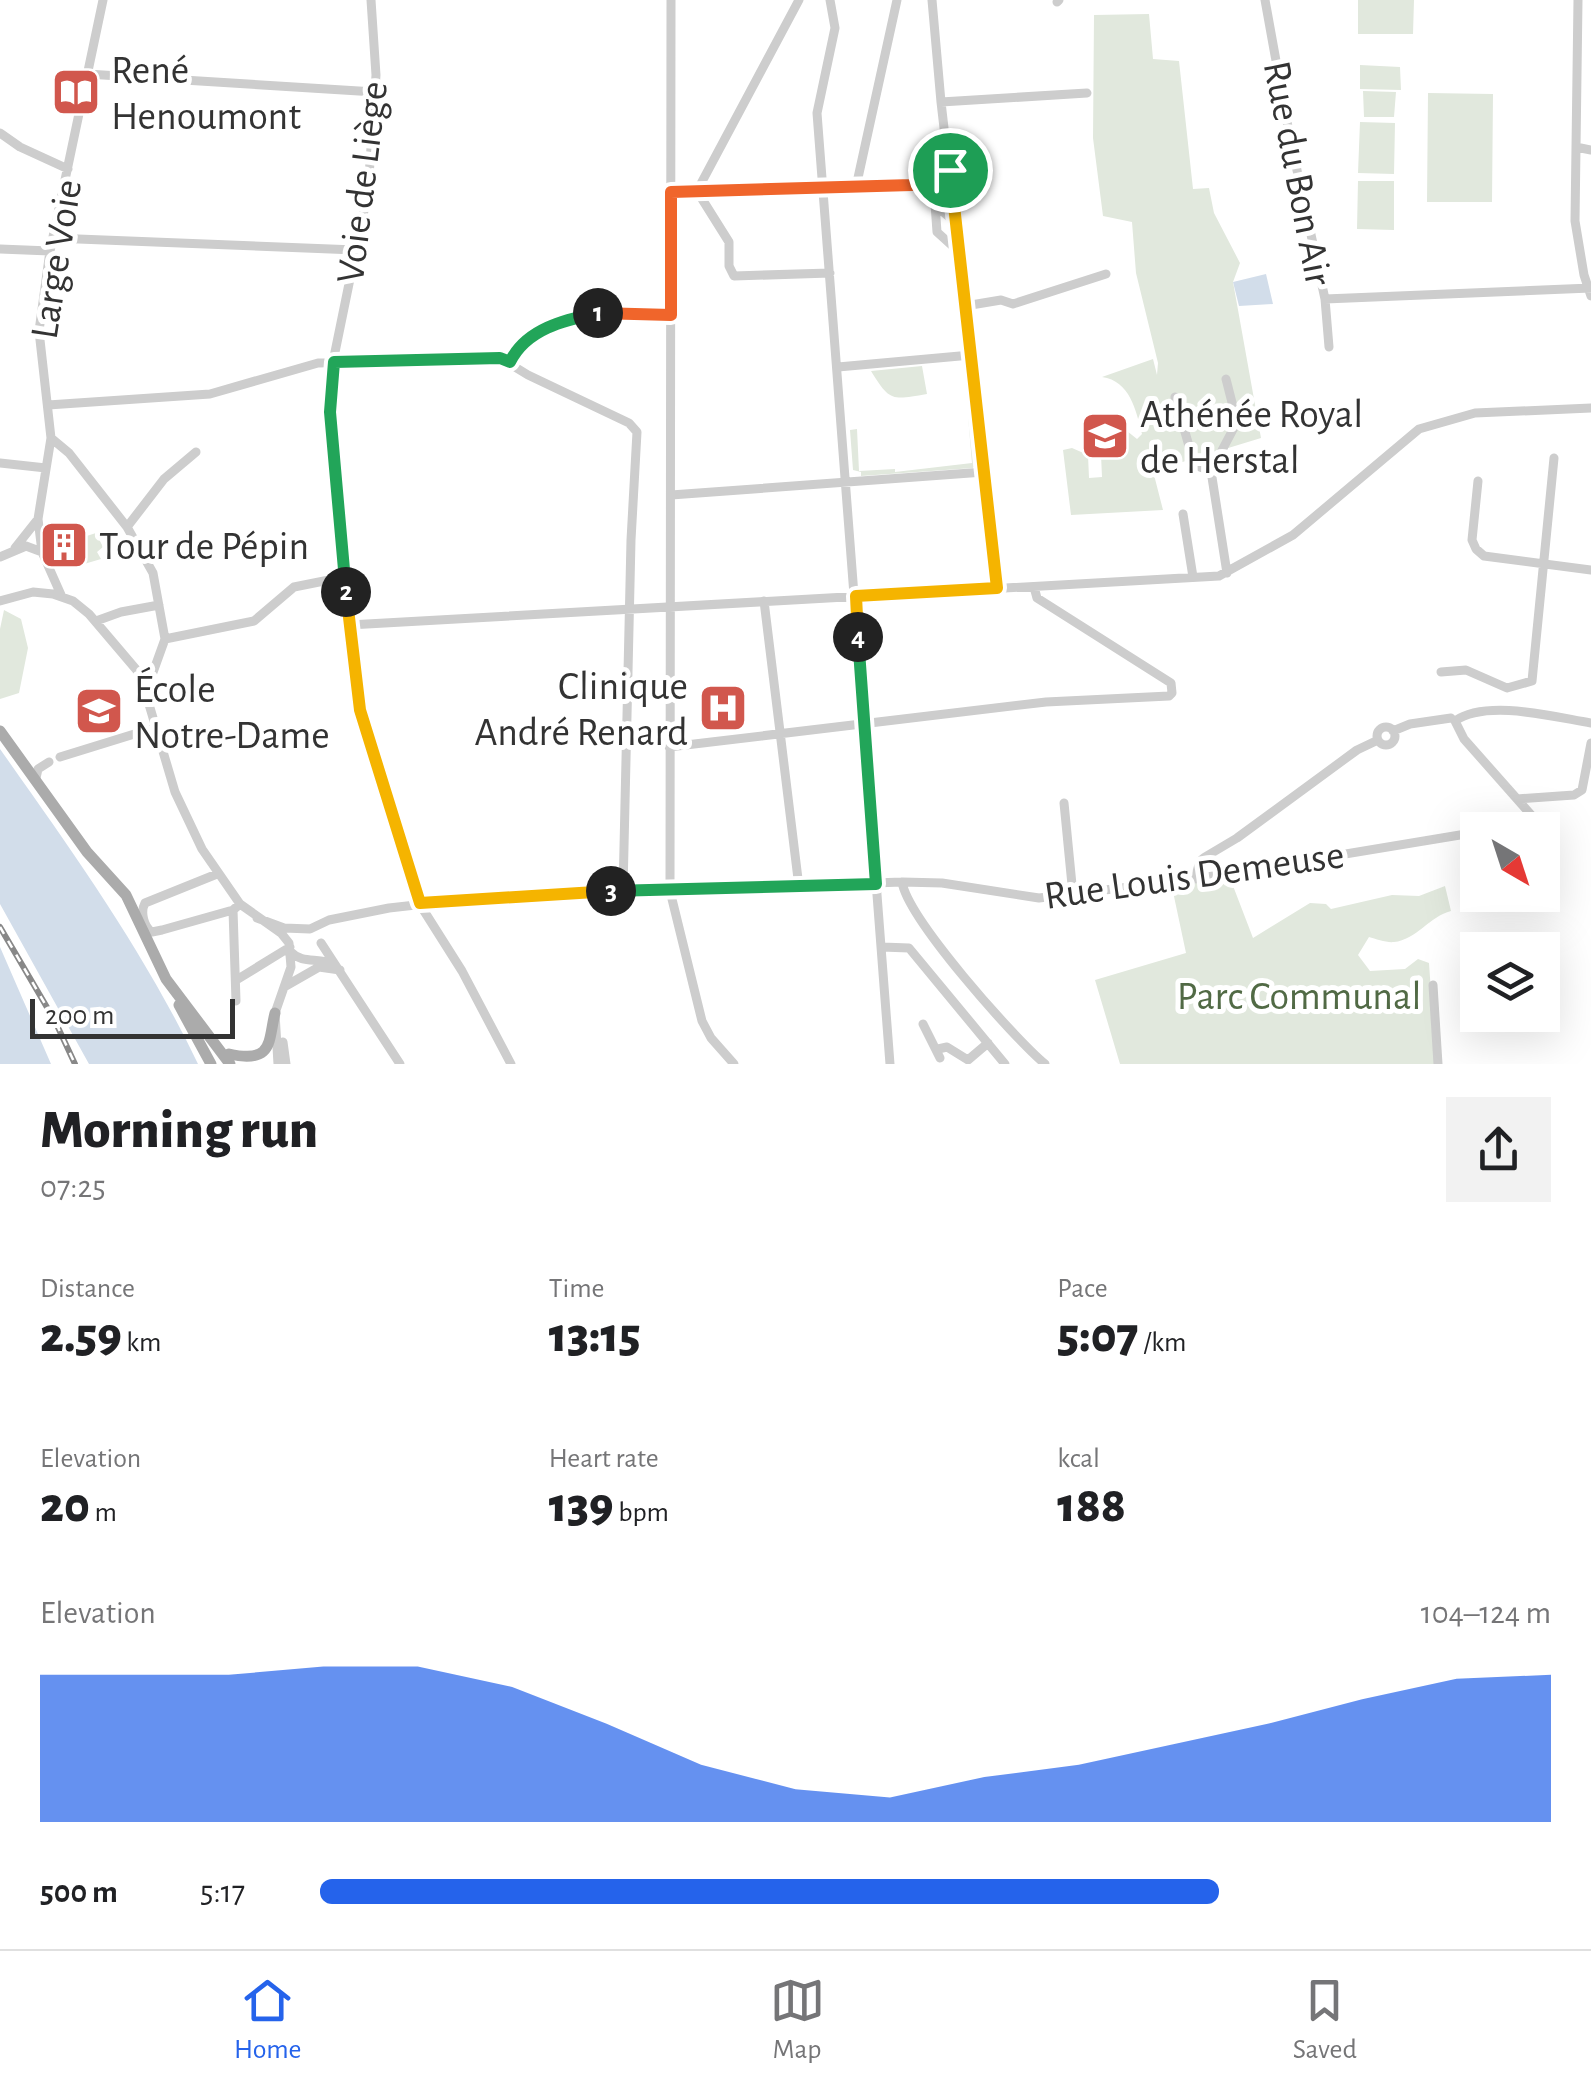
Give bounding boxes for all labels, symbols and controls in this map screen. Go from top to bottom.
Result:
place label: René Henoumont [111,51,301,137]
street label: Rue du Bon Air [1256,58,1338,289]
library icon: René Henoumont [50,66,102,118]
street label: Voie de Liège [331,79,395,286]
pin [908,128,993,213]
icon: arrive [923,143,978,198]
street label: Large Voie [25,177,89,342]
pin: 1 [573,288,623,338]
text: 1 [593,299,603,327]
place label: Athénée Royal de Herstal [1140,395,1363,481]
school or university icon: Athénée Royal de Herstal [1079,410,1131,462]
building icon: Tour de Pépin [38,519,90,571]
place label: Tour de Pépin [99,527,309,567]
pin: 2 [321,567,371,617]
text: 2 [339,578,353,606]
pin: 4 [833,612,883,662]
text: 4 [851,623,865,651]
place label: École Notre-Dame [134,666,330,756]
place label: Clinique André Renard [474,667,688,753]
hospital icon: Clinique André Renard [697,682,749,734]
school or university icon: École Notre-Dame [73,685,125,737]
north arrow [1460,812,1560,912]
map controls [1460,812,1560,1032]
street label: Rue Louis Demeuse [1042,835,1347,917]
pin: 3 [586,866,636,916]
text: 3 [605,877,617,905]
button: layers [1460,932,1560,1032]
park label: Parc Communal [1177,977,1421,1017]
scale bar [30,994,235,1038]
text: 200 m [45,1002,114,1030]
button: share [1446,1097,1551,1202]
text: Morning run [40,1103,318,1158]
text: 07:25 [40,1171,106,1203]
text: Distance [40,1275,135,1303]
text: Time [549,1275,604,1303]
text: Pace [1057,1275,1108,1303]
text: 2.59 [40,1311,122,1361]
text: 13:15 [549,1311,641,1361]
text: 5:07 [1057,1311,1139,1361]
text: km [122,1329,162,1357]
text: /km [1139,1329,1186,1357]
text: Elevation [40,1445,141,1473]
text: Heart rate [549,1445,659,1473]
text: kcal [1057,1445,1100,1473]
text: 20 [40,1481,90,1531]
text: 139 [549,1481,614,1531]
text: 188 [1057,1481,1126,1531]
text: m [90,1499,117,1527]
text: bpm [614,1499,669,1527]
text: Elevation [40,1597,156,1629]
text: 104–124 m [1421,1597,1551,1629]
text: 500 m [40,1876,118,1908]
text: 5:17 [200,1876,245,1908]
tab: Home [234,1973,301,2067]
tab: Map [770,1973,825,2067]
tab: Saved [1293,1973,1357,2067]

